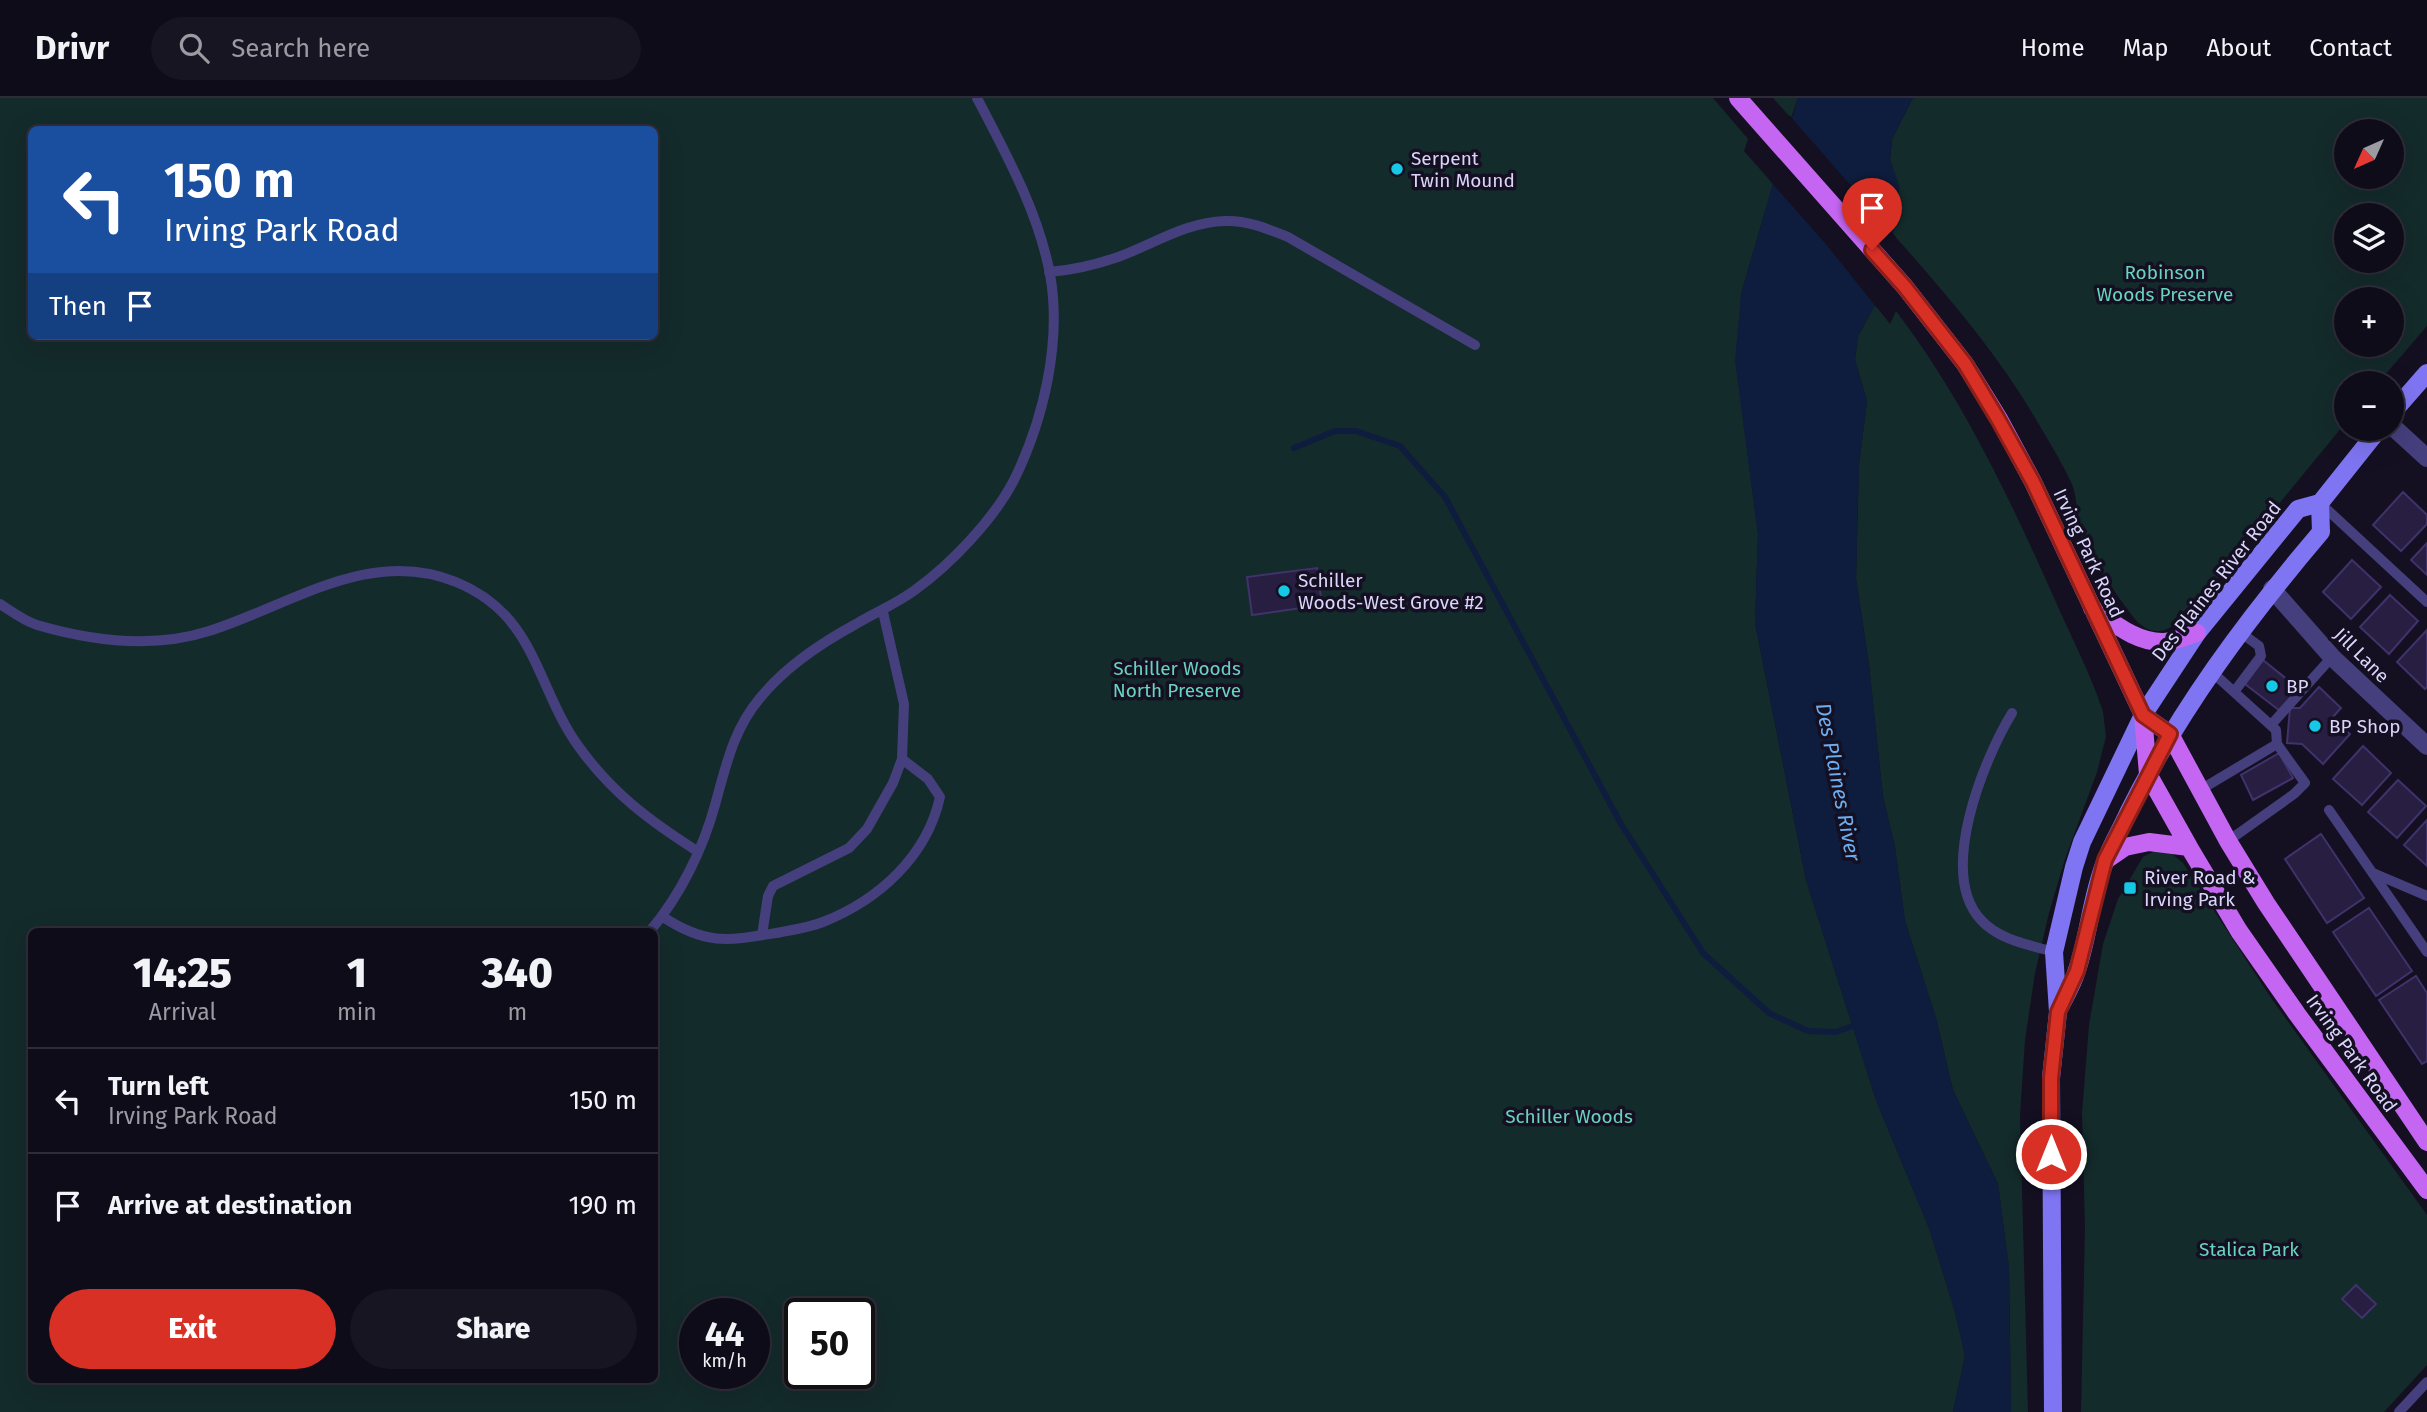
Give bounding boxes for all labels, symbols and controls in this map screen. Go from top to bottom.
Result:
search box [151,17,641,80]
text: Drivr [35,28,109,68]
icon: search [175,29,213,67]
text: Search here [231,33,370,64]
text: Home [2021,34,2085,62]
text: Map [2123,34,2169,62]
text: About [2207,34,2271,62]
text: Contact [2309,34,2392,62]
north arrow [2334,119,2404,189]
map controls [2334,119,2404,441]
place label: Serpent Twin Mound [1411,147,1515,192]
text: 150 m [164,151,295,210]
icon: left [49,154,140,245]
marker: Serpent Twin Mound [1389,161,1405,177]
pin [1842,178,1902,250]
icon: arrive [1853,189,1891,227]
button: layers [2334,203,2404,273]
text: Irving Park Road [164,211,400,249]
park label: Robinson Woods Preserve [2097,261,2233,306]
icon: arrive [121,287,159,325]
button: + [2334,287,2404,357]
text: Then [49,291,107,322]
button: − [2334,371,2404,441]
street label: Irving Park Road [2049,485,2129,621]
street label: Des Plaines River Road [2147,497,2286,666]
place label: Schiller Woods-West Grove #2 [1298,569,1484,614]
marker: Schiller Woods-West Grove #2 [1276,583,1292,599]
street label: Jill Lane [2329,623,2394,688]
park label: Schiller Woods North Preserve [1113,657,1241,702]
place label: BP [2286,675,2309,698]
marker: BP [2264,678,2280,694]
water label: Des Plaines River [1810,701,1866,864]
place label: BP Shop [2329,715,2401,738]
marker: BP Shop [2307,718,2323,734]
place label: River Road & Irving Park [2144,866,2256,911]
marker: River Road & Irving Park [2122,880,2138,896]
text: 14:25 [133,948,232,998]
text: 1 [347,948,367,998]
text: 340 [482,948,553,998]
street label: Irving Park Road [2301,990,2402,1117]
text: Arrival [149,998,216,1026]
text: min [337,998,377,1026]
text: m [508,998,527,1026]
text: Turn left [108,1071,209,1102]
icon: left [49,1082,87,1120]
text: 150 m [569,1085,637,1116]
text: Irving Park Road [108,1102,277,1130]
park label: Schiller Woods [1505,1105,1633,1128]
position arrow [2014,1117,2088,1191]
icon: arrive [49,1187,87,1225]
text: Arrive at destination [108,1190,352,1221]
text: 190 m [568,1190,637,1221]
park label: Stalica Park [2199,1238,2299,1261]
button: Exit [49,1289,336,1369]
button: Share [350,1289,637,1369]
speed limit sign: 50 [784,1298,875,1389]
text: 44 [705,1313,744,1355]
text: km/h [702,1350,747,1372]

